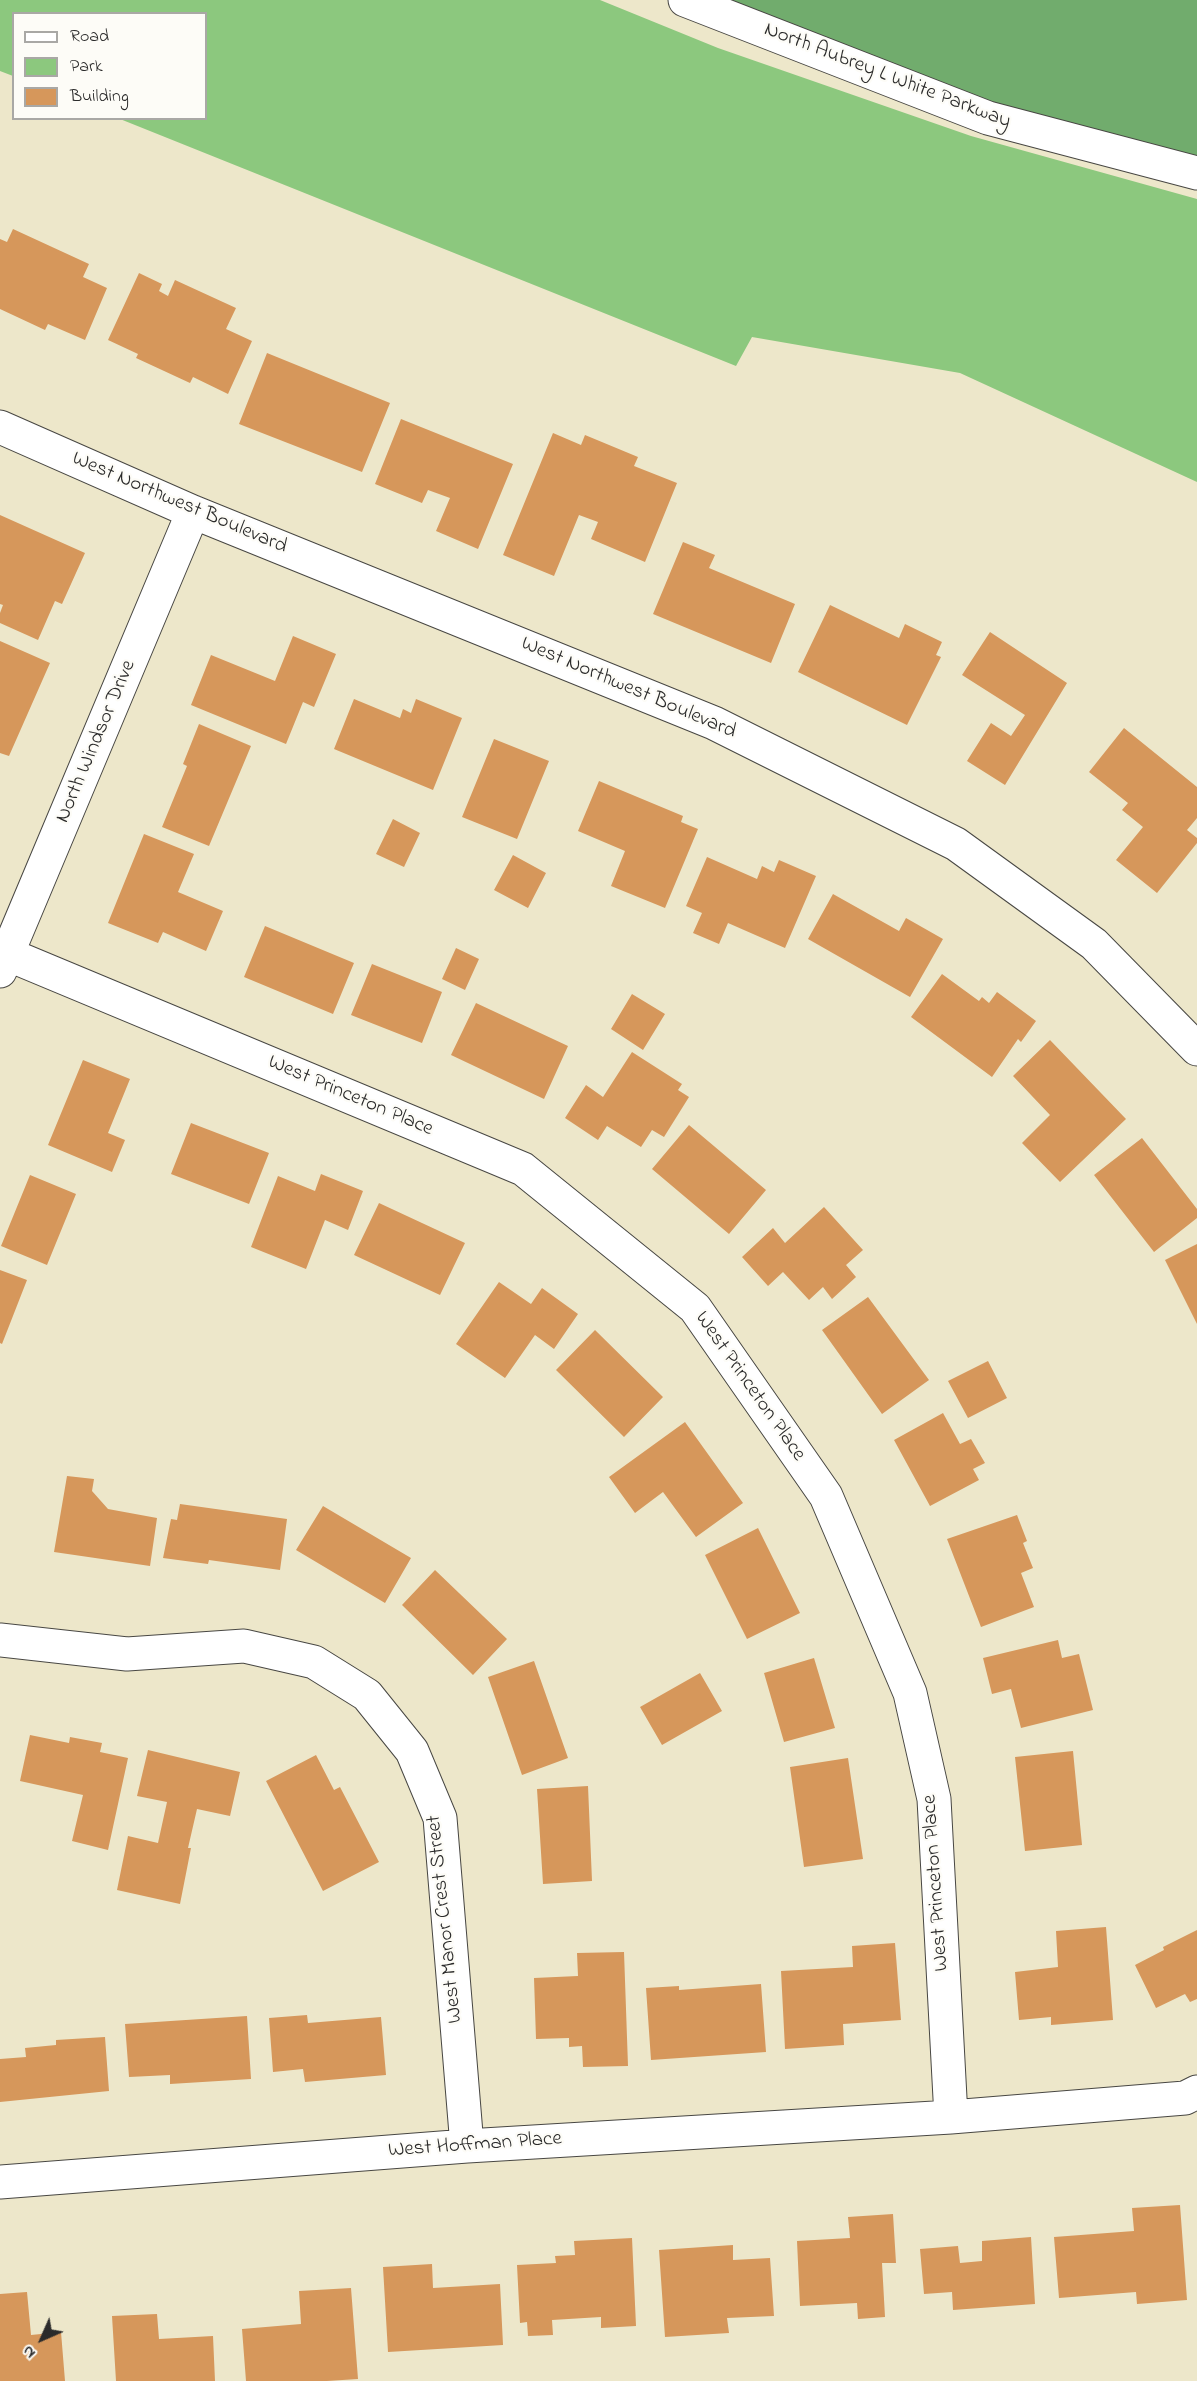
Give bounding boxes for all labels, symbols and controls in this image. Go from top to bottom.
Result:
legend [12,12,207,120]
street label: North Aubrey L White Parkway [760,18,1014,136]
text: Road [70,24,109,50]
text: Park [70,54,103,80]
text: Building [70,84,129,110]
street label: West Northwest Boulevard [68,447,290,561]
street label: West Northwest Boulevard [517,632,739,746]
street label: North Windsor Drive [51,657,143,827]
street label: West Princeton Place [264,1051,436,1143]
street label: West Princeton Place [688,1307,810,1467]
street label: West Princeton Place [918,1794,956,1972]
street label: West Manor Crest Street [423,1814,469,2024]
street label: West Hoffman Place [387,2127,563,2165]
north arrow [12,2309,72,2369]
text: N [17,2339,42,2364]

